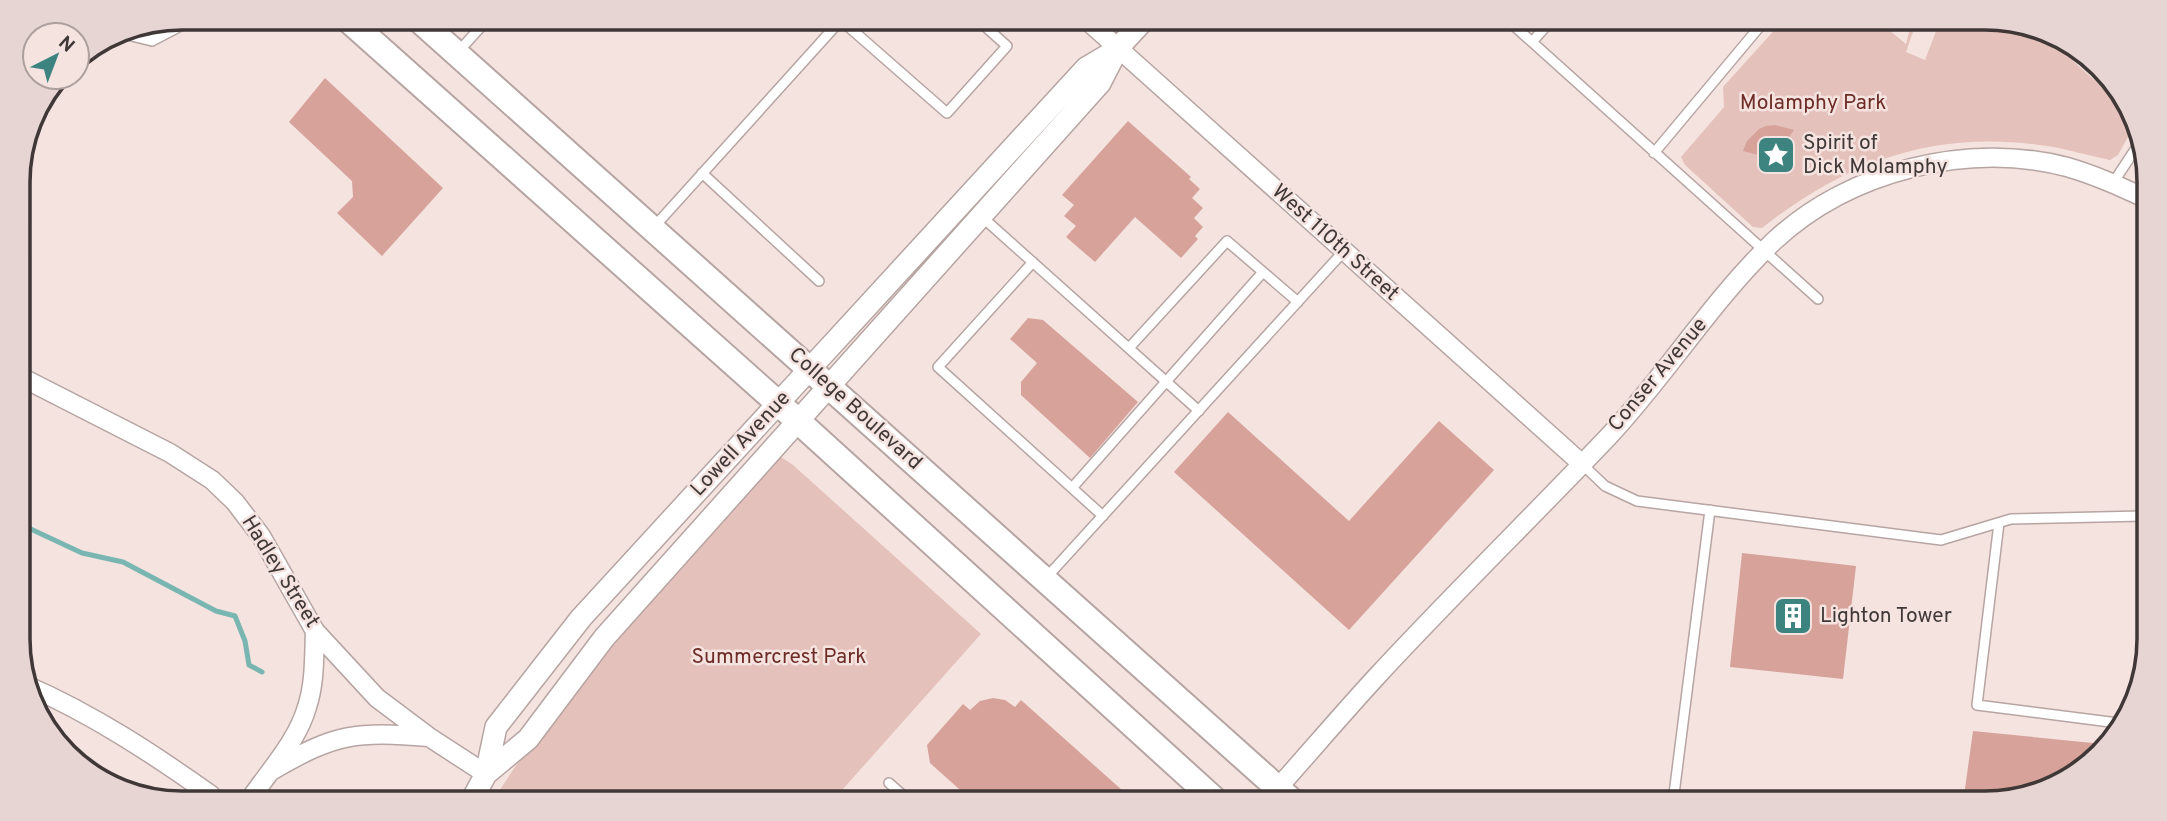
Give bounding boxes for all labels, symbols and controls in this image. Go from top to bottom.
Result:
north arrow [21,21,91,91]
text: N [53,31,79,58]
park label: Molamphy Park [1740,90,1886,117]
place label: Spirit of Dick Molamphy [1803,130,1948,181]
place icon: Spirit of Dick Molamphy [1755,134,1797,176]
street label: West 110th Street [1266,179,1404,307]
street label: Conser Avenue [1602,312,1714,438]
street label: College Boulevard [782,342,928,476]
street label: Lowell Avenue [685,386,797,502]
street label: Hadley Street [235,511,325,633]
building icon: Lighton Tower [1772,595,1814,637]
place label: Lighton Tower [1820,603,1952,630]
park label: Summercrest Park [692,644,867,671]

